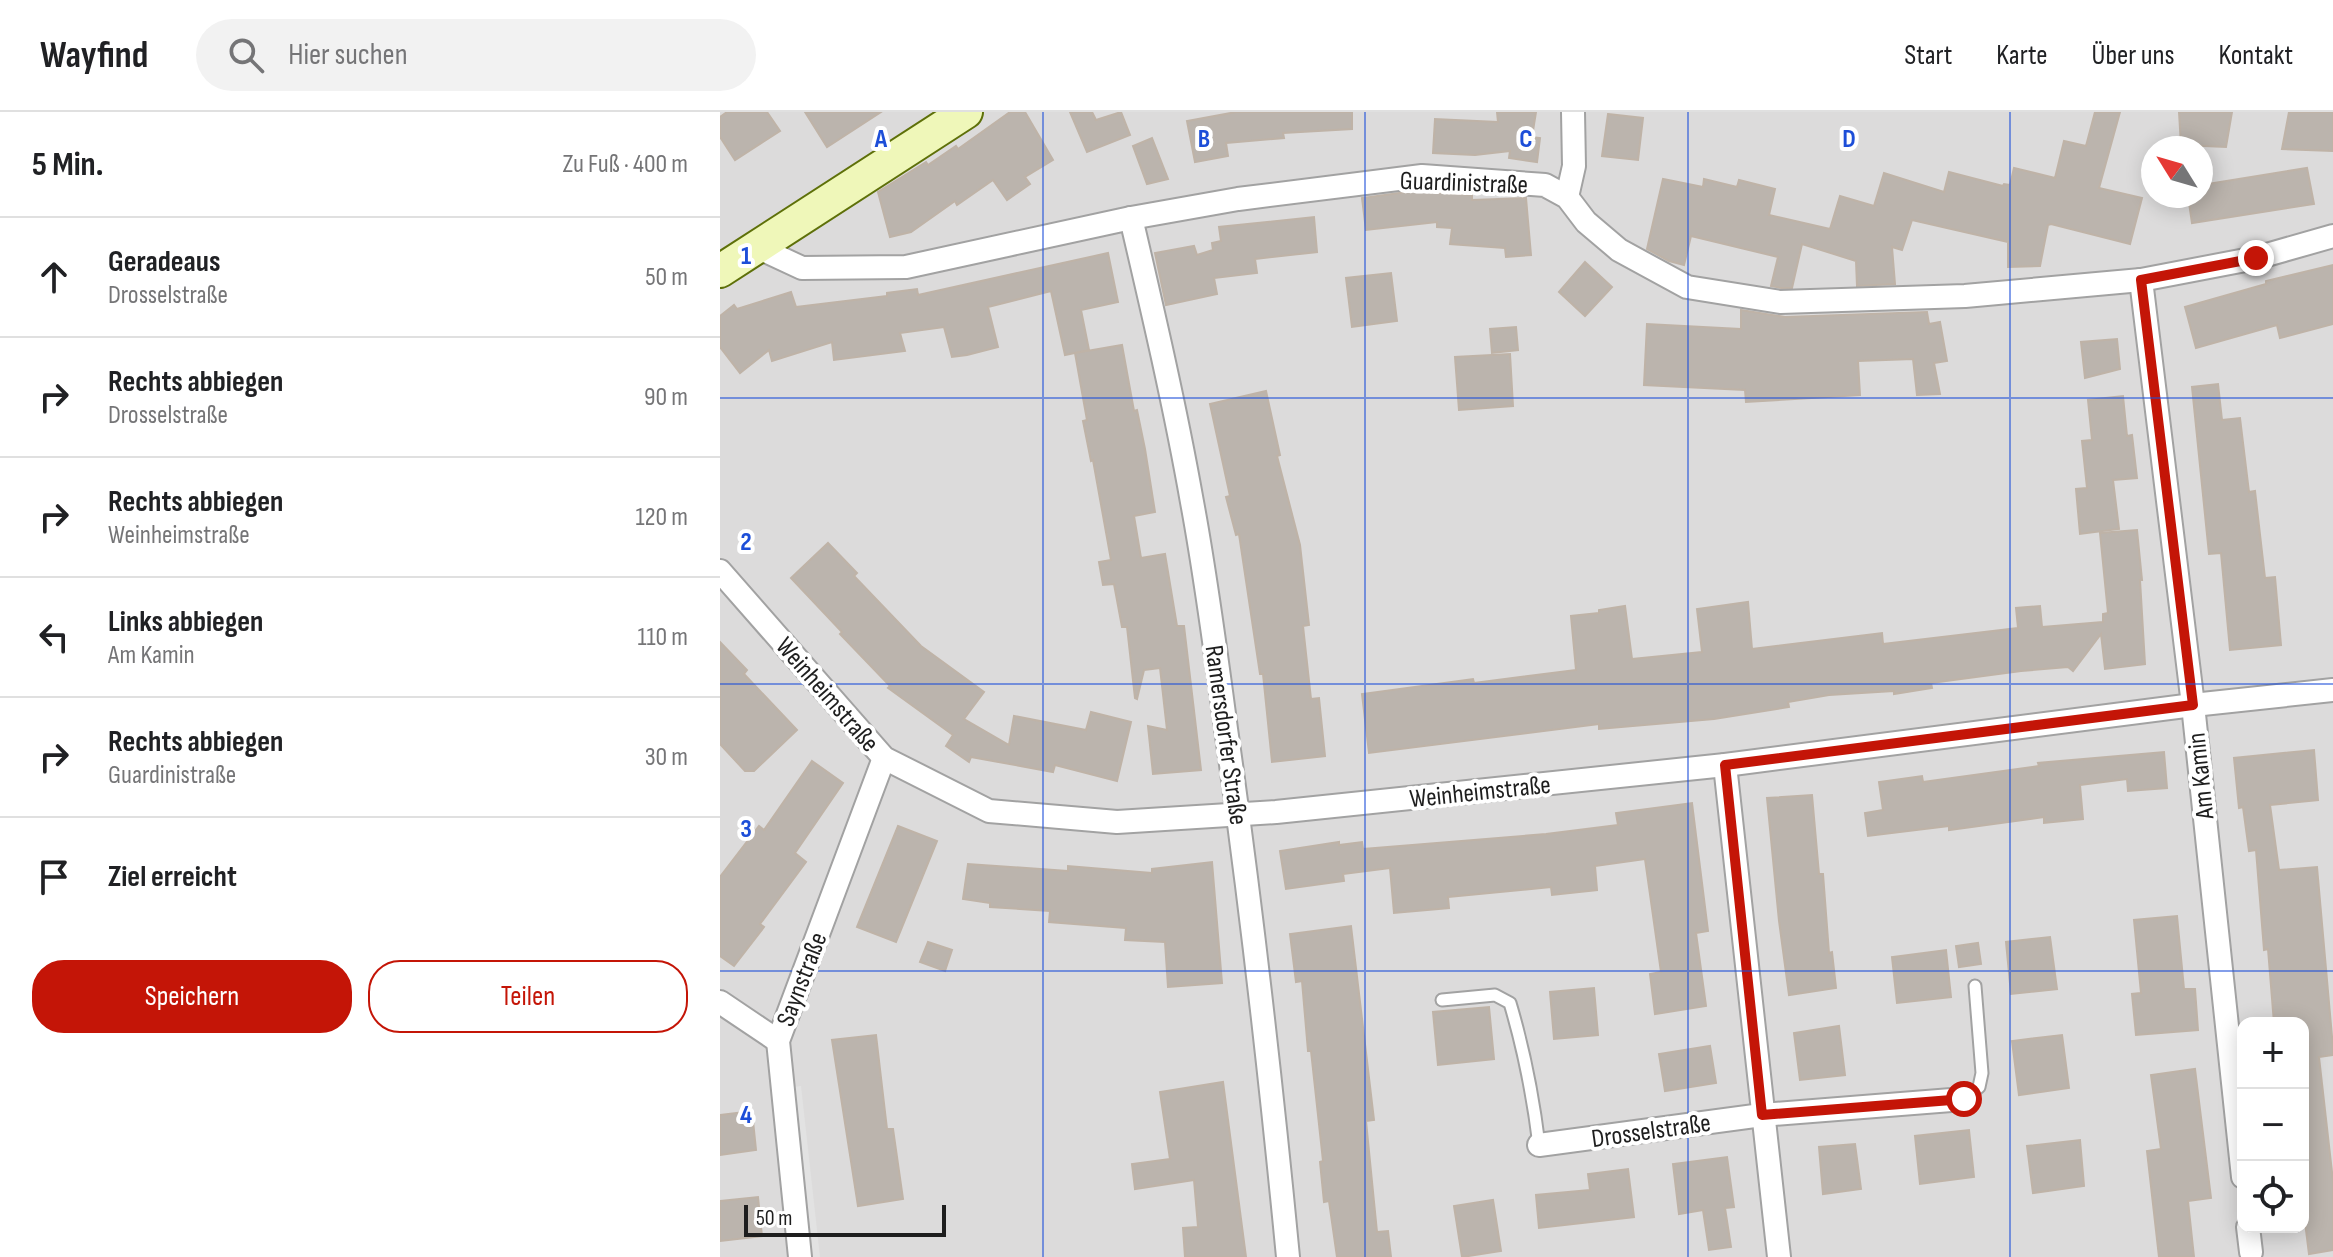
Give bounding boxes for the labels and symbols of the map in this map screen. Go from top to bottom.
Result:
text: A [874,124,888,155]
text: B [1198,124,1210,155]
text: C [1519,124,1533,155]
text: D [1842,124,1856,155]
north arrow [2141,136,2213,208]
street label: Guardinistraße [1399,166,1529,201]
route end [2238,240,2274,276]
text: 1 [741,241,751,272]
text: 2 [740,527,752,558]
street label: Weinheimstraße [769,631,885,759]
street label: Ramersdorfer Straße [1198,643,1253,827]
street label: Am Kamin [2182,731,2222,822]
street label: Weinheimstraße [1408,770,1552,815]
text: 3 [740,814,752,845]
street label: Saynstraße [770,928,834,1031]
route start [1946,1081,1982,1117]
text: 4 [740,1100,752,1131]
street label: Drosselstraße [1590,1108,1713,1155]
scale bar [744,1201,946,1237]

